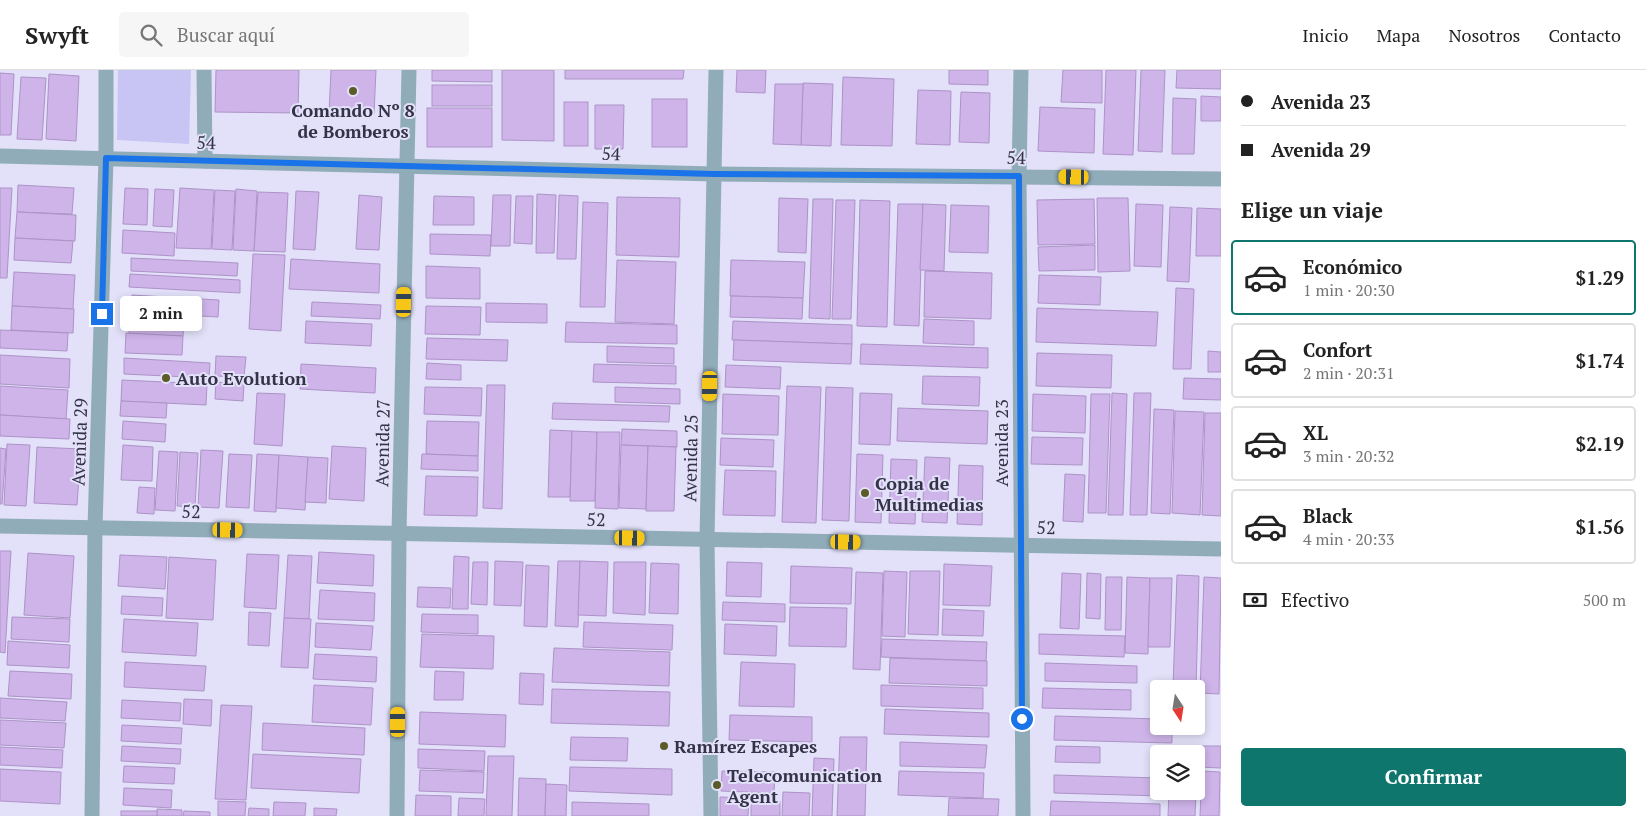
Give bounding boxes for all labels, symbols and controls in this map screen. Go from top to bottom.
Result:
search box [119,12,469,57]
text: Swyft [25,19,89,51]
icon: search [137,21,165,49]
text: Buscar aquí [177,22,275,47]
text: Inicio [1302,23,1348,47]
text: Mapa [1376,23,1420,47]
text: Nosotros [1448,23,1520,47]
text: Contacto [1548,23,1621,47]
marker: Comando Nº 8 de Bomberos [347,85,359,97]
text: Avenida 23 [1271,89,1371,114]
place label: Comando Nº 8 de Bomberos [291,98,415,143]
street label: 54 [196,130,216,154]
text: Avenida 29 [1271,137,1371,162]
street label: 54 [601,141,621,165]
street label: 54 [1006,145,1026,169]
car [1058,169,1089,185]
text: Elige un viaje [1241,195,1383,224]
text: Económico [1303,254,1402,279]
icon: car [1243,255,1288,300]
text: $1.29 [1575,265,1624,290]
text: 1 min · 20:30 [1303,279,1395,301]
car [396,287,411,317]
callout: 2 min [120,296,202,332]
text: 2 min [139,302,183,324]
route end [91,303,113,325]
text: Confort [1303,337,1372,362]
icon: car [1243,338,1288,383]
text: $1.74 [1575,348,1624,373]
text: 2 min · 20:31 [1303,362,1395,384]
place label: Auto Evolution [176,366,307,390]
car [702,371,717,401]
marker: Auto Evolution [160,372,172,384]
street label: Avenida 29 [65,398,93,486]
street label: Avenida 27 [369,399,395,487]
street label: Avenida 23 [989,399,1013,487]
street label: Avenida 25 [677,414,703,502]
text: XL [1303,420,1328,445]
icon: car [1243,421,1288,466]
text: $2.19 [1575,431,1624,456]
text: 3 min · 20:32 [1303,445,1395,467]
place label: Copia de Multimedias [875,471,983,516]
marker: Copia de Multimedias [859,487,871,499]
street label: 52 [181,499,201,523]
text: Black [1303,503,1353,528]
icon: car [1243,504,1288,549]
street label: 52 [586,507,606,531]
text: $1.56 [1575,514,1624,539]
street label: 52 [1036,515,1056,539]
car [212,522,243,538]
text: 4 min · 20:33 [1303,528,1395,550]
car [614,530,645,546]
car [830,534,861,550]
icon: cash [1241,586,1269,614]
text: Efectivo [1281,587,1349,612]
text: 500 m [1583,589,1626,611]
north arrow [1150,680,1205,735]
map controls [1150,680,1205,800]
car [390,707,405,737]
route start [1011,708,1033,730]
place label: Ramírez Escapes [674,734,817,758]
marker: Ramírez Escapes [658,740,670,752]
button: layers [1150,745,1205,800]
button: Confirmar [1241,748,1626,806]
place label: Telecomunication Agent [727,763,882,808]
marker: Telecomunication Agent [711,779,723,791]

